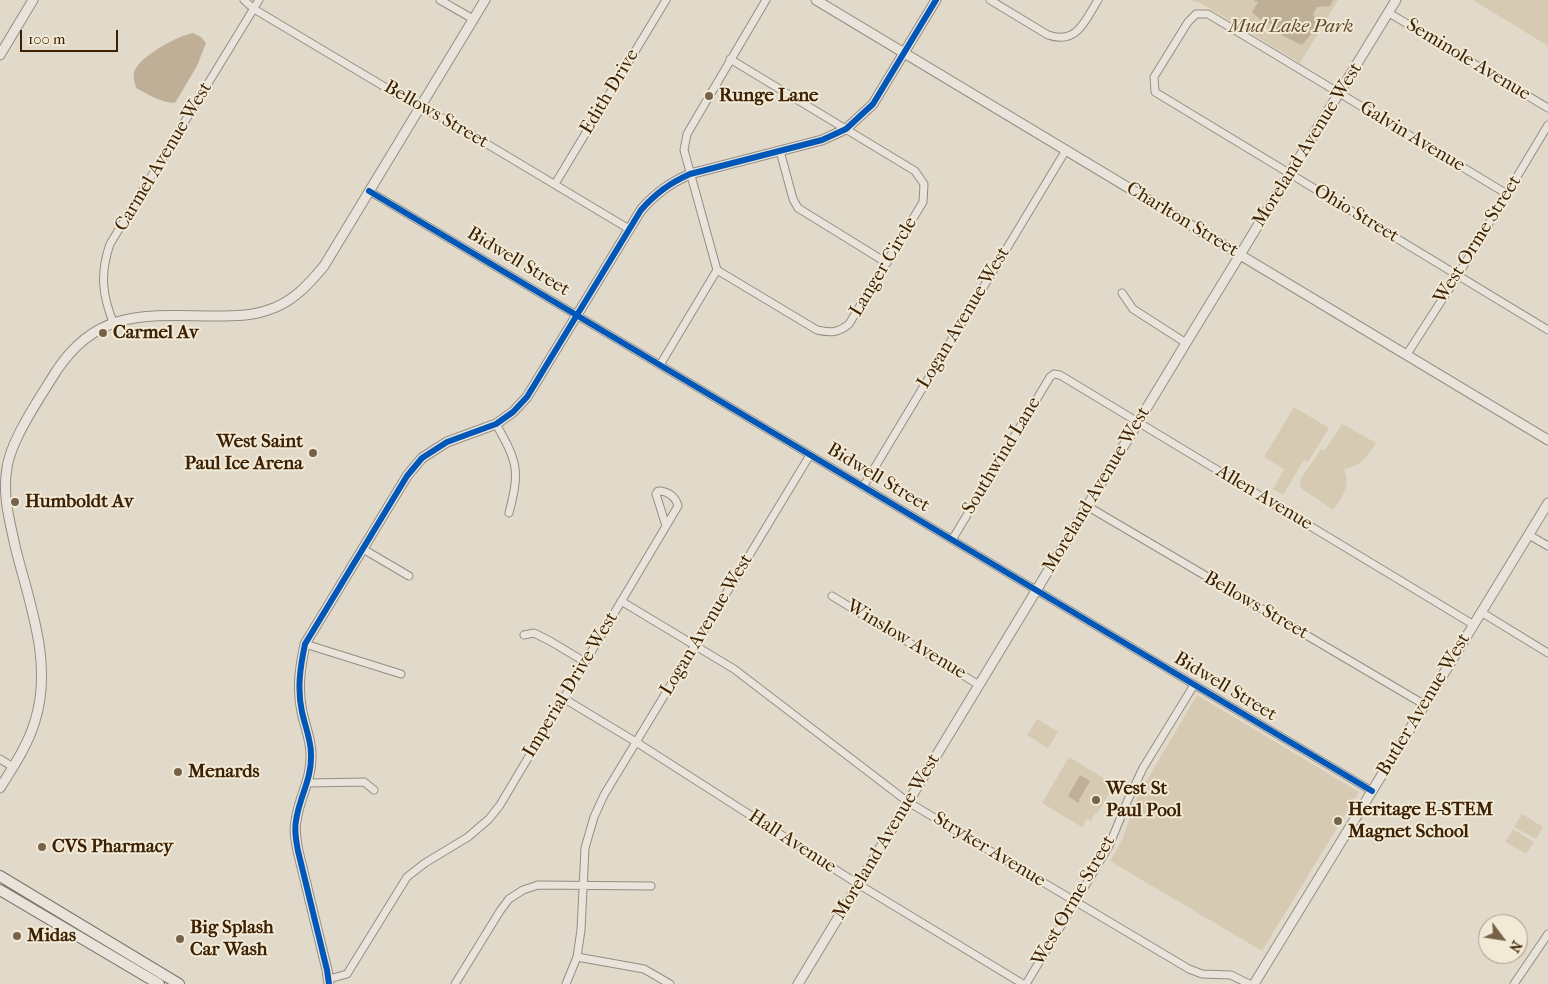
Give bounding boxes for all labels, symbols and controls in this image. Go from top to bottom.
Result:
street label: Seminole Avenue [1402,14,1534,106]
park label: Mud Lake Park [1228,16,1354,38]
scale bar [22,20,120,52]
text: 100 m [28,30,66,48]
street label: Edith Drive [576,45,644,139]
street label: Moreland Avenue West [1248,59,1368,231]
street label: Bellows Street [380,76,492,154]
street label: Carmel Avenue West [110,78,218,236]
place label: Runge Lane [719,85,819,107]
marker: Runge Lane [703,90,715,102]
street label: Galvin Avenue [1355,97,1469,177]
street label: West Orme Street [1429,172,1527,308]
street label: Charlton Street [1122,178,1242,262]
street label: Ohio Street [1309,180,1403,248]
street label: Langer Circle [845,213,923,321]
street label: Bidwell Street [462,222,574,302]
street label: Logan Avenue West [913,243,1015,393]
place label: Carmel Av [113,322,198,344]
marker: Carmel Av [97,327,109,339]
street label: Southwind Lane [958,393,1046,519]
street label: Moreland Avenue West [1038,403,1156,577]
place label: West Saint Paul Ice Arena [184,431,303,475]
street label: Bidwell Street [822,438,934,518]
marker: West Saint Paul Ice Arena [307,447,319,459]
street label: Allen Avenue [1212,460,1316,536]
place label: Humboldt Av [25,491,134,513]
marker: Humboldt Av [9,496,21,508]
street label: Logan Avenue West [656,550,758,700]
street label: Bellows Street [1200,567,1312,645]
street label: Winslow Avenue [842,595,970,685]
street label: Imperial Drive West [519,608,623,762]
street label: Butler Avenue West [1372,629,1476,781]
street label: Bidwell Street [1169,647,1281,727]
street label: Moreland Avenue West [828,750,946,924]
place label: Menards [188,761,260,783]
marker: Menards [172,766,184,778]
place label: West St Paul Pool [1106,778,1182,822]
marker: West St Paul Pool [1090,794,1102,806]
place label: Heritage E-STEM Magnet School [1348,799,1493,843]
street label: Hall Avenue [744,805,840,879]
street label: Stryker Avenue [929,808,1049,892]
marker: Heritage E-STEM Magnet School [1332,815,1344,827]
street label: West Orme Street [1027,832,1121,970]
place label: CVS Pharmacy [52,836,173,858]
marker: CVS Pharmacy [36,841,48,853]
north arrow [1478,914,1528,964]
place label: Big Splash Car Wash [190,917,274,961]
place label: Midas [27,925,76,947]
marker: Midas [11,930,23,942]
marker: Big Splash Car Wash [174,933,186,945]
text: N [1505,938,1525,955]

